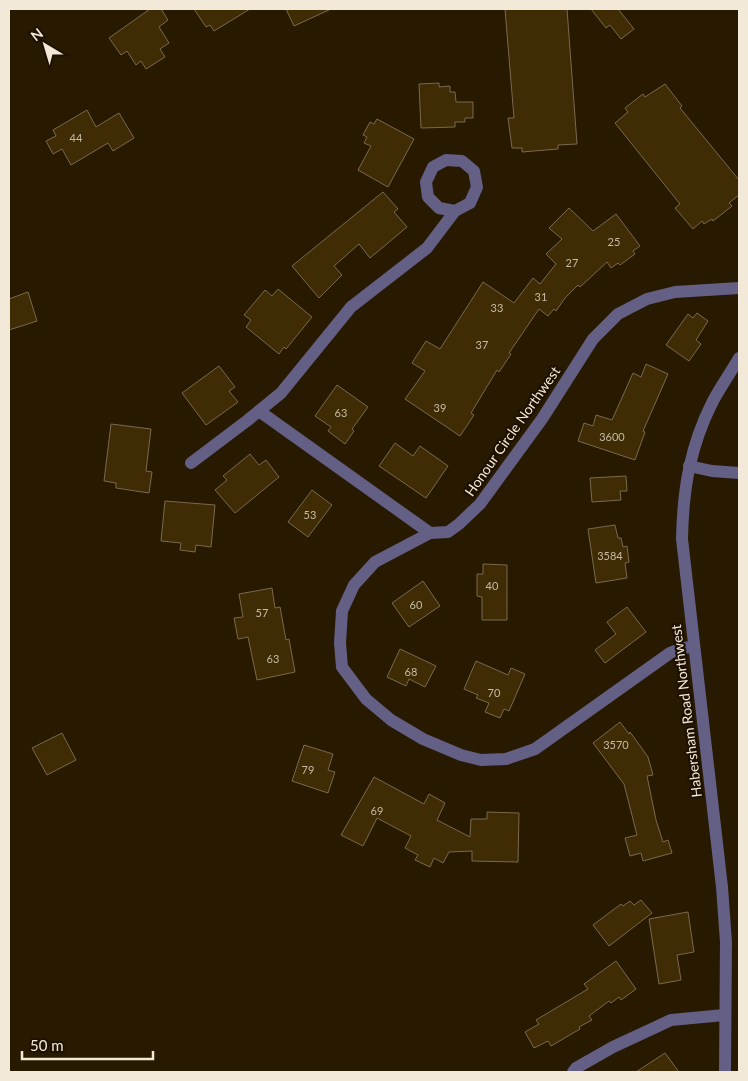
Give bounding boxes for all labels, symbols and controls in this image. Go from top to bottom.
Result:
north arrow [20,20,70,70]
text: N [27,24,46,44]
house number: 44 [70,131,83,144]
house number: 25 [608,235,620,248]
house number: 27 [566,256,578,269]
house number: 31 [535,290,547,303]
house number: 33 [491,301,503,314]
house number: 37 [476,338,488,351]
street label: Honour Circle Northwest [461,363,563,499]
house number: 39 [434,401,446,414]
house number: 63 [335,406,347,419]
house number: 3600 [599,430,625,443]
house number: 53 [304,508,316,521]
house number: 3584 [597,549,623,562]
house number: 40 [486,579,499,592]
house number: 60 [410,598,423,611]
house number: 57 [256,606,268,619]
street label: Habersham Road Northwest [667,624,705,798]
house number: 63 [267,652,279,665]
house number: 68 [405,665,417,678]
house number: 70 [488,686,501,699]
house number: 3570 [603,738,629,751]
house number: 79 [302,763,314,776]
house number: 69 [371,804,383,817]
scale bar [22,1028,154,1060]
text: 50 m [30,1036,64,1054]

